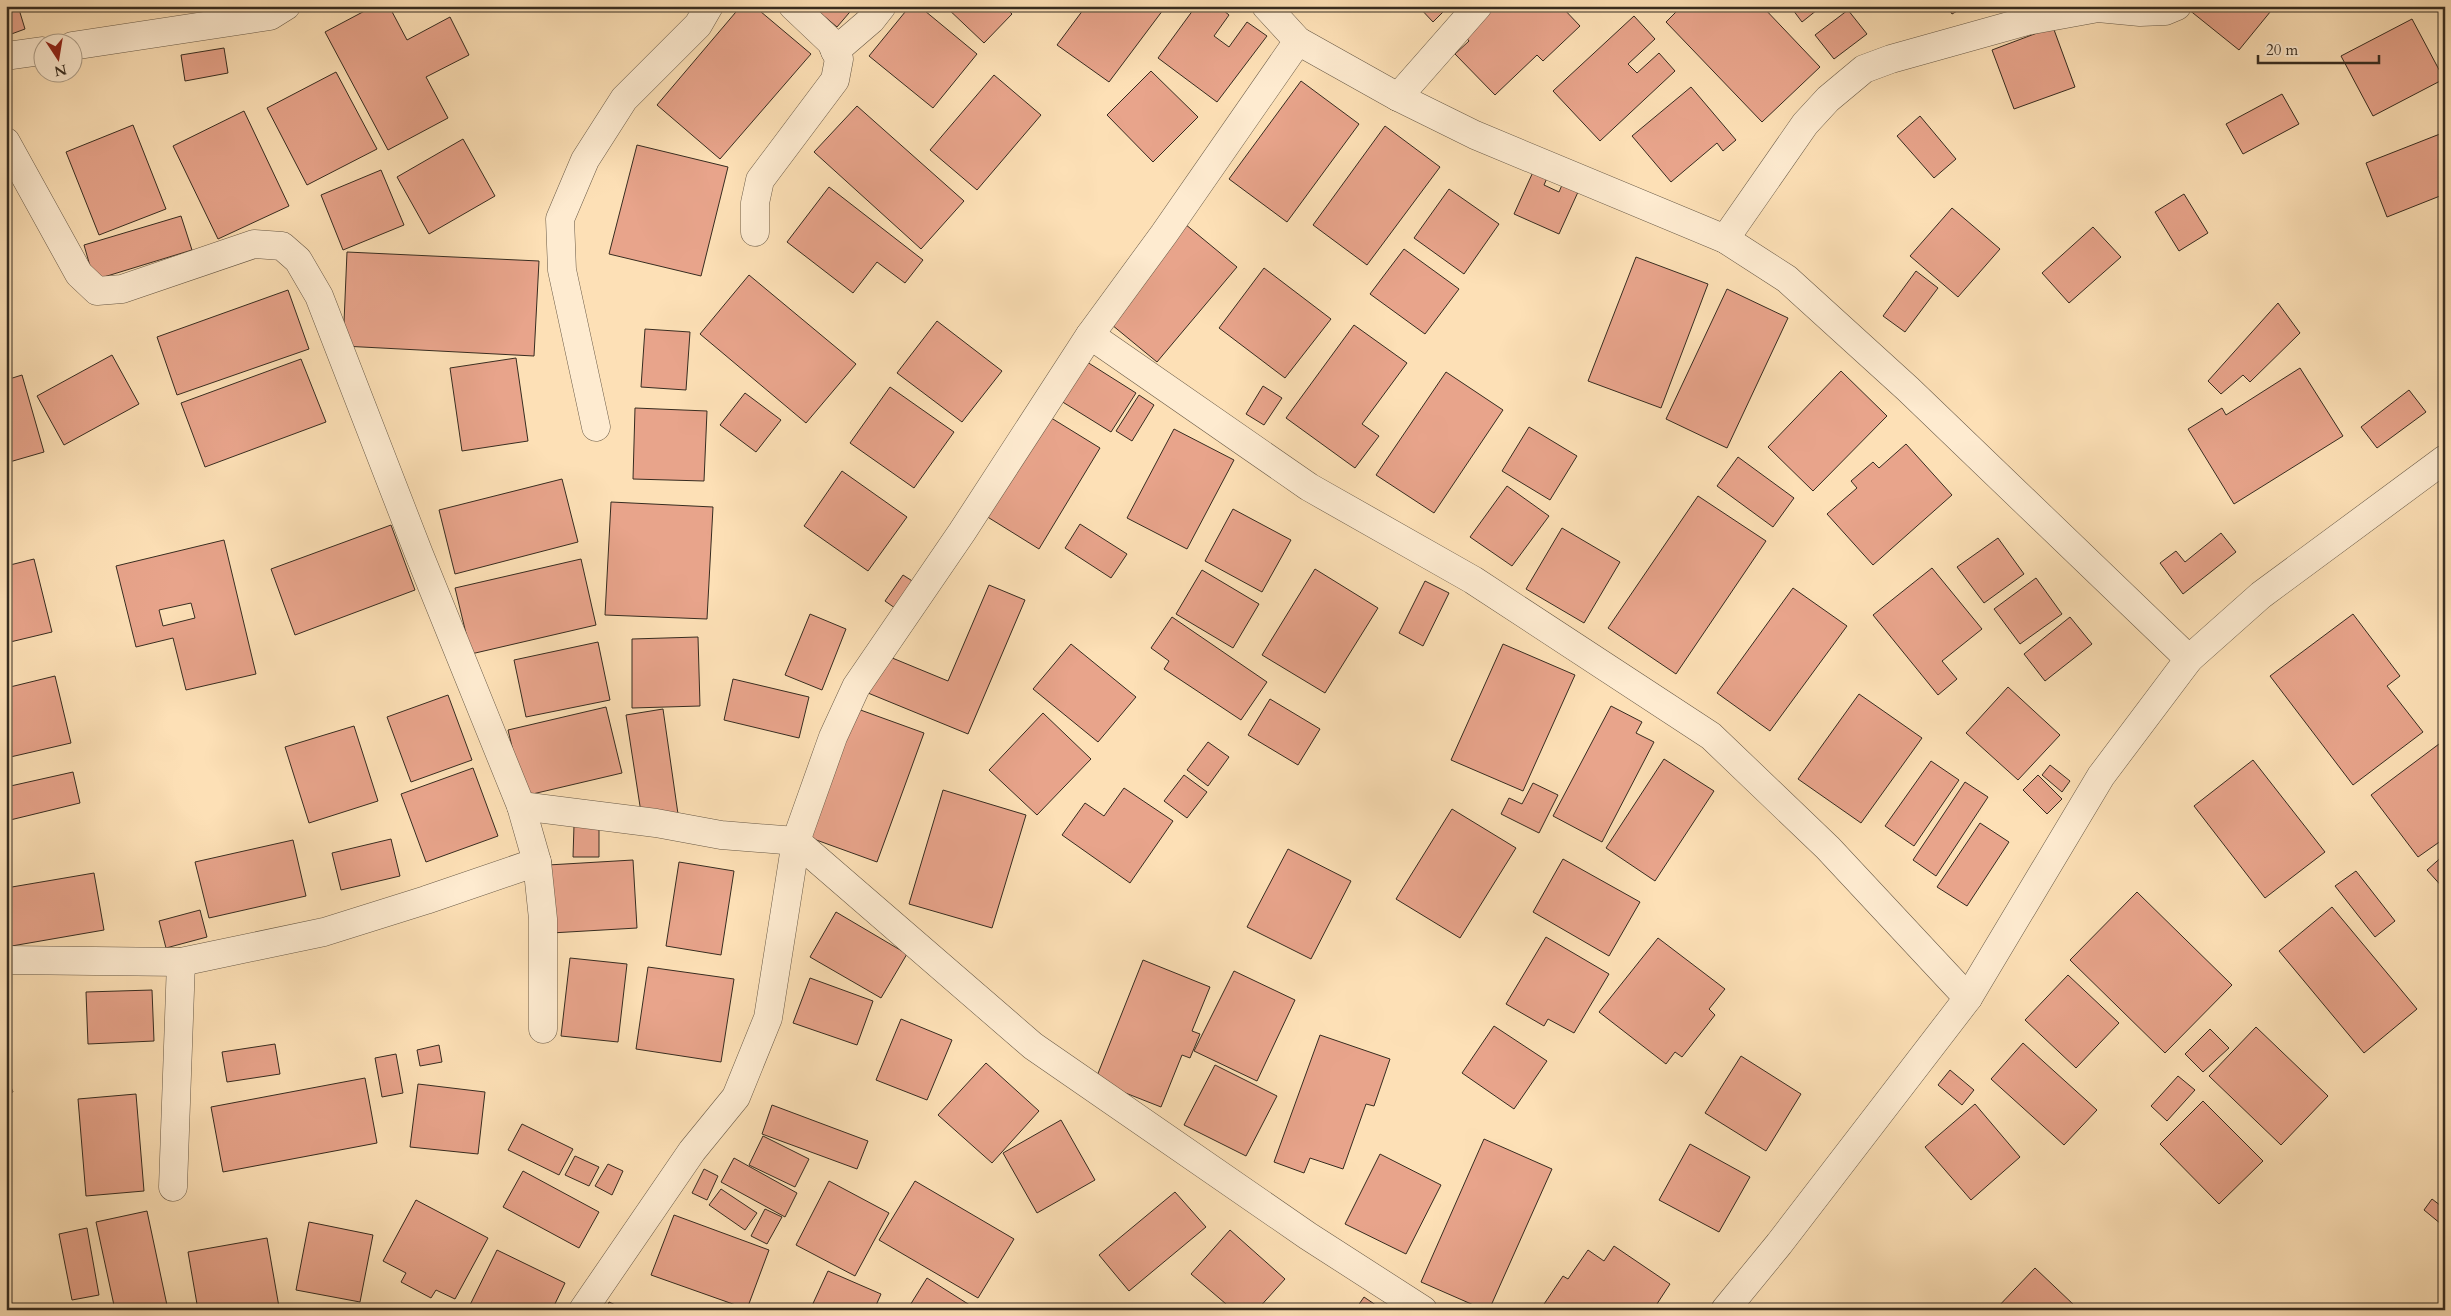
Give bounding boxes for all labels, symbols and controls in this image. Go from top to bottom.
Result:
north arrow [32,32,82,82]
scale bar [2258,32,2380,64]
text: 20 m [2266,40,2298,60]
text: N [53,60,69,81]

